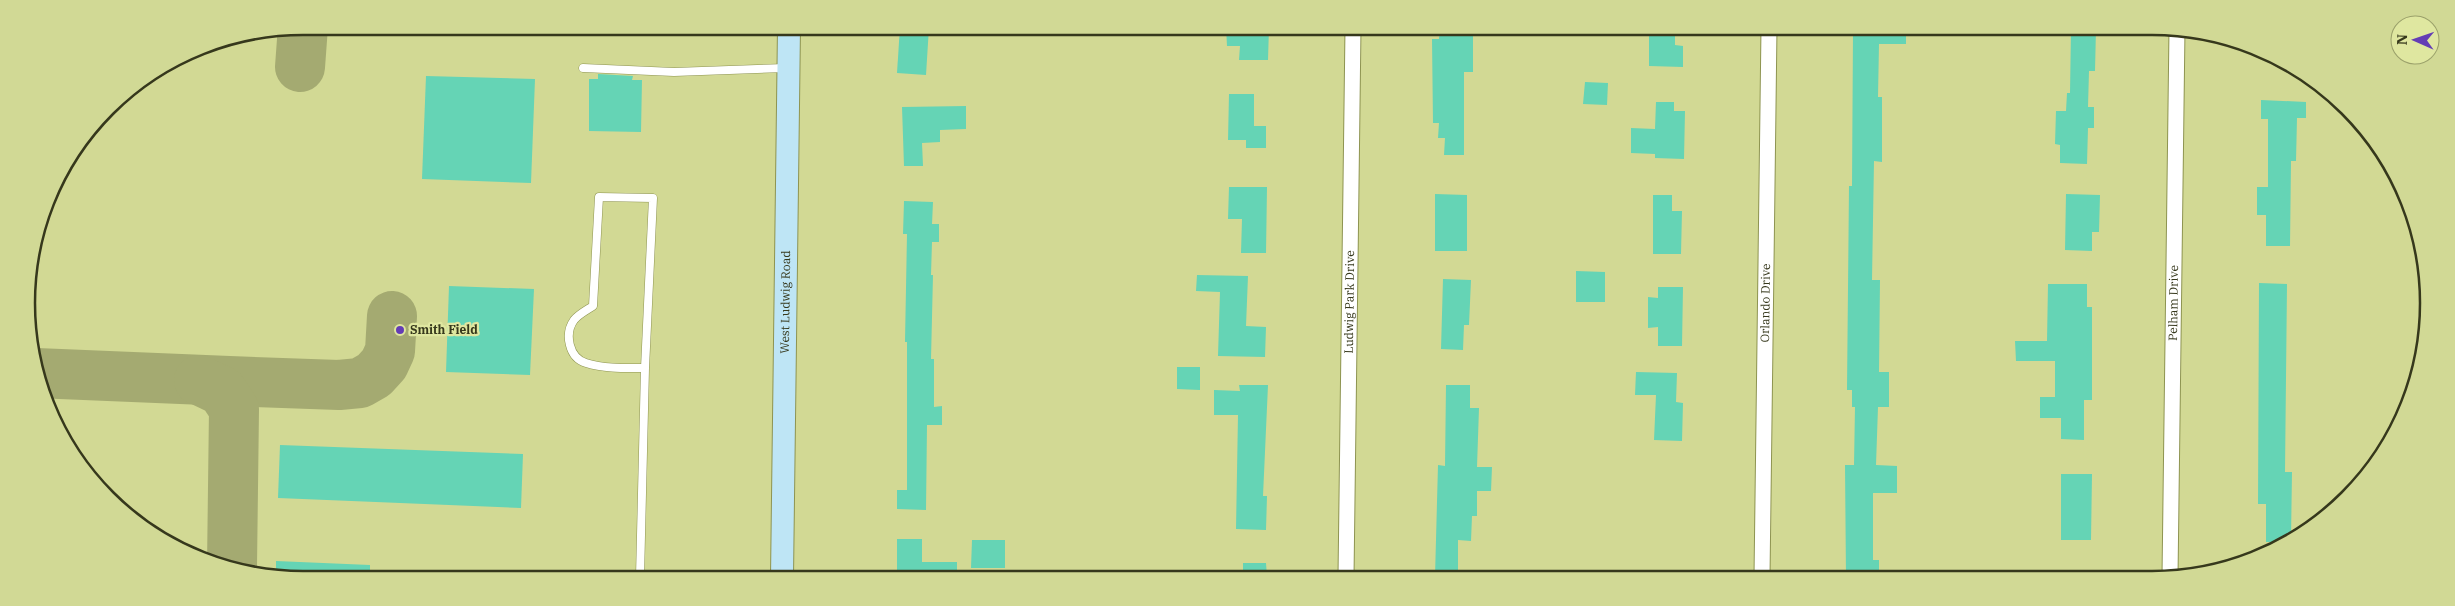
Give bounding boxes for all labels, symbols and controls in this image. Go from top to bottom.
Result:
north arrow [2390,15,2440,65]
text: N [2393,34,2411,45]
street label: West Ludwig Road [777,250,793,354]
street label: Ludwig Park Drive [1341,250,1357,354]
street label: Orlando Drive [1757,263,1773,343]
street label: Pelham Drive [2165,265,2181,341]
place label: Smith Field [410,322,478,337]
marker: Smith Field [394,324,406,336]

